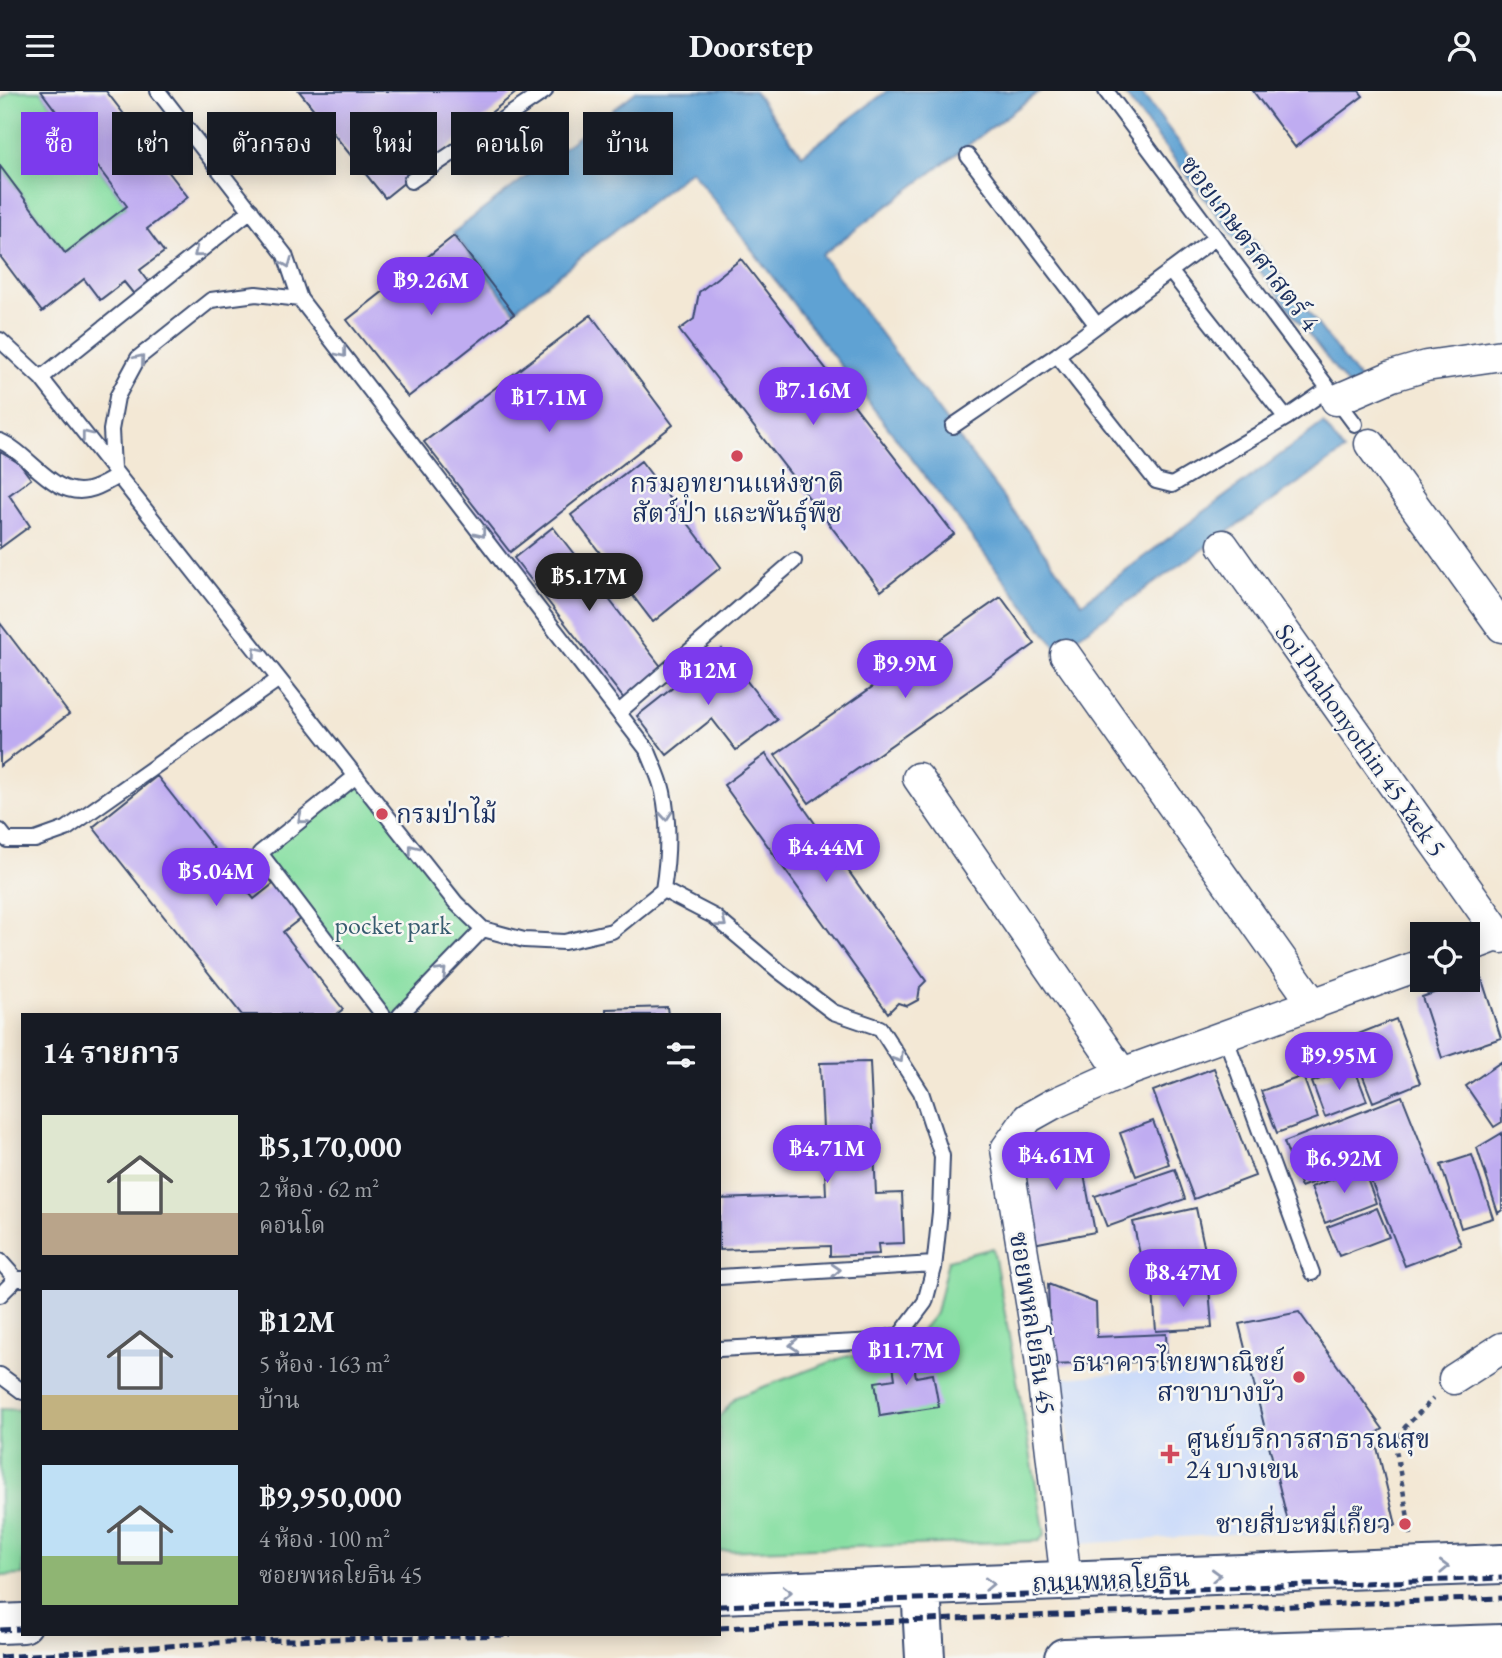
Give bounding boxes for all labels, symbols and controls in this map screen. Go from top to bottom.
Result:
text: Doorstep [689,25,813,67]
icon: menu [21,27,59,65]
icon: person [1443,27,1481,65]
chip: ซื้อ [21,112,98,175]
chip: เช่า [112,112,193,175]
chip: ตัวกรอง [207,112,336,175]
chip: ใหม่ [350,112,437,175]
chip: คอนโด [451,112,569,175]
chip: บ้าน [583,112,673,175]
street label: ซอยเกษตรศาสตร์ 4 [1173,148,1328,338]
one-way arrow [193,245,206,257]
one-way arrow [279,256,293,268]
pin: ฿9.26M [374,257,488,317]
text: ฿9.26M [393,265,469,295]
one-way arrow [334,345,347,358]
one-way arrow [132,354,144,367]
pin: ฿7.16M [756,367,870,427]
pin: ฿17.1M [492,375,606,434]
text: ฿7.16M [775,375,851,405]
text: ฿17.1M [511,382,587,412]
one-way arrow [81,430,94,442]
marker: กรมอุทยานแห่งชาติ สัตว์ป่า และพันธุ์พืช [729,448,745,464]
place label: กรมอุทยานแห่งชาติ สัตว์ป่า และพันธุ์พืช [630,466,844,531]
one-way arrow [473,526,485,538]
pin: ฿5.17M [532,553,646,613]
text: ฿5.17M [551,561,627,591]
street label: Soi Phahonyothin 45 Yaek 5 [1268,617,1454,863]
pin: ฿9.9M [856,641,954,700]
one-way arrow [253,647,265,660]
pin: ฿12M [667,647,749,707]
text: ฿9.9M [873,648,937,678]
text: ฿12M [679,655,737,685]
place label: กรมป่าไม้ [396,796,497,831]
marker: กรมป่าไม้ [374,806,390,822]
one-way arrow [658,810,673,822]
one-way arrow [298,811,310,824]
pin: ฿4.44M [769,825,883,884]
text: ฿4.44M [788,832,864,862]
one-way arrow [409,845,422,857]
pin: ฿5.04M [159,849,273,908]
text: ฿5.04M [178,856,254,886]
park label: pocket park [335,908,452,942]
one-way arrow [713,915,726,927]
map controls [1410,922,1480,992]
button: locate [1410,922,1480,992]
one-way arrow [433,967,446,980]
text: 14 รายการ [42,1033,180,1072]
pin: ฿9.95M [1282,1033,1396,1092]
icon: filters [662,1036,700,1074]
text: ฿9.95M [1301,1040,1377,1070]
one-way arrow [891,1050,904,1063]
pin: ฿4.71M [770,1125,884,1185]
text: ฿5,170,000 [259,1127,402,1166]
text: ฿4.71M [789,1133,865,1163]
pin: ฿4.61M [999,1133,1113,1192]
pin: ฿6.92M [1287,1135,1401,1195]
text: ฿4.61M [1018,1140,1094,1170]
icon: home [98,1143,182,1227]
text: ฿6.92M [1306,1143,1382,1173]
text: 2 ห้อง · 62 m² [259,1174,379,1204]
text: คอนโด [259,1210,326,1240]
street label: ซอยพหลโยธิน 45 [1002,1229,1065,1417]
pin: ฿8.47M [1126,1249,1240,1309]
text: ฿8.47M [1145,1257,1221,1287]
one-way arrow [831,1263,842,1278]
text: ฿12M [259,1302,335,1341]
icon: home [98,1318,182,1402]
pin: ฿11.7M [849,1327,963,1387]
text: ฿11.7M [868,1335,944,1365]
one-way arrow [788,1338,799,1353]
place label: ธนาคารไทยพาณิชย์ สาขาบางบัว [1072,1344,1285,1409]
text: 5 ห้อง · 163 m² [259,1349,390,1379]
marker: ธนาคารไทยพาณิชย์ สาขาบางบัว [1291,1369,1307,1385]
text: บ้าน [259,1385,300,1415]
place label: ศูนย์บริการสาธารณสุข 24 บางเขน [1186,1422,1430,1486]
marker: ศูนย์บริการสาธารณสุข 24 บางเขน [1160,1444,1180,1464]
text: ฿9,950,000 [259,1477,402,1516]
icon: home [98,1493,182,1577]
place label: ชายสี่บะหมี่เกี๊ยว [1216,1505,1391,1541]
marker: ชายสี่บะหมี่เกี๊ยว [1397,1516,1413,1532]
text: 4 ห้อง · 100 m² [259,1524,390,1554]
street label: ถนนพหลโยธิน [1031,1559,1191,1600]
one-way arrow [1438,1559,1449,1574]
text: ซอยพหลโยธิน 45 [259,1560,422,1590]
one-way arrow [1211,1568,1222,1583]
one-way arrow [984,1577,995,1592]
one-way arrow [782,1584,793,1599]

